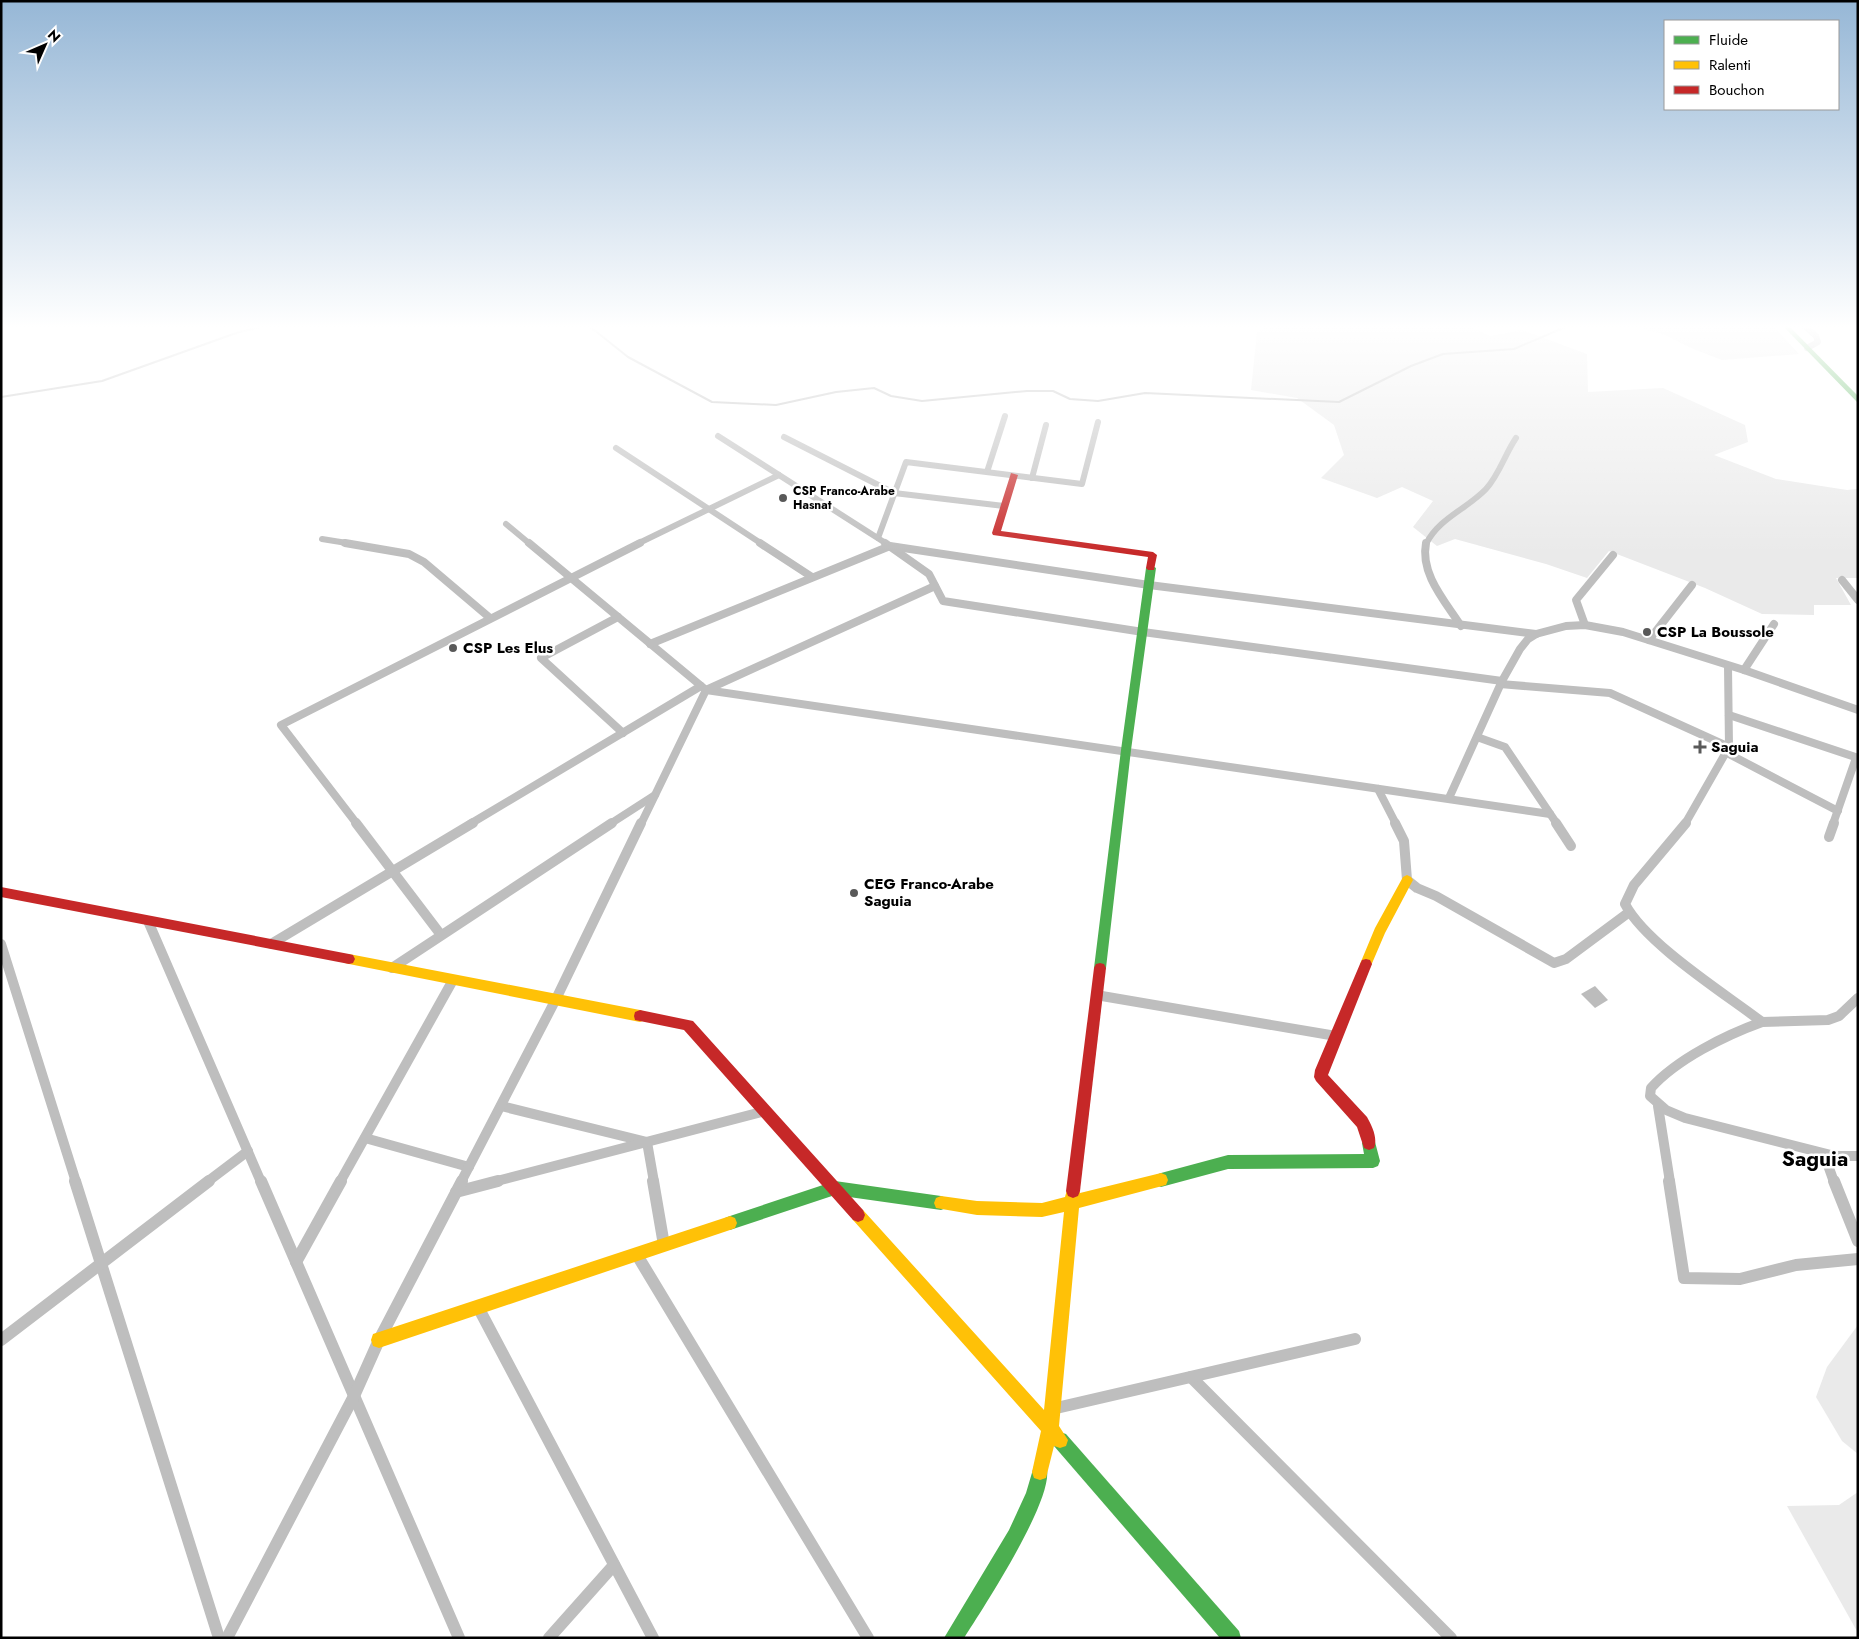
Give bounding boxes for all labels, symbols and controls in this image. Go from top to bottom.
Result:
north arrow [20,20,70,70]
legend [1664,20,1839,110]
text: N [43,25,65,47]
text: Fluide [1709,29,1748,51]
text: Ralenti [1709,54,1751,76]
text: Bouchon [1709,79,1765,101]
place label: CSP Franco-Arabe Hasnat [793,482,895,514]
marker: CSP Franco-Arabe Hasnat [777,492,789,504]
place label: CSP La Boussole [1657,621,1774,643]
marker: CSP La Boussole [1641,626,1653,638]
place label: CSP Les Elus [463,637,553,659]
marker: CSP Les Elus [447,642,459,654]
place label: Saguia [1711,736,1758,758]
marker: Saguia [1693,740,1707,754]
place label: CEG Franco-Arabe Saguia [864,873,994,912]
marker: CEG Franco-Arabe Saguia [848,887,860,899]
district label: Saguia [1782,1144,1848,1174]

